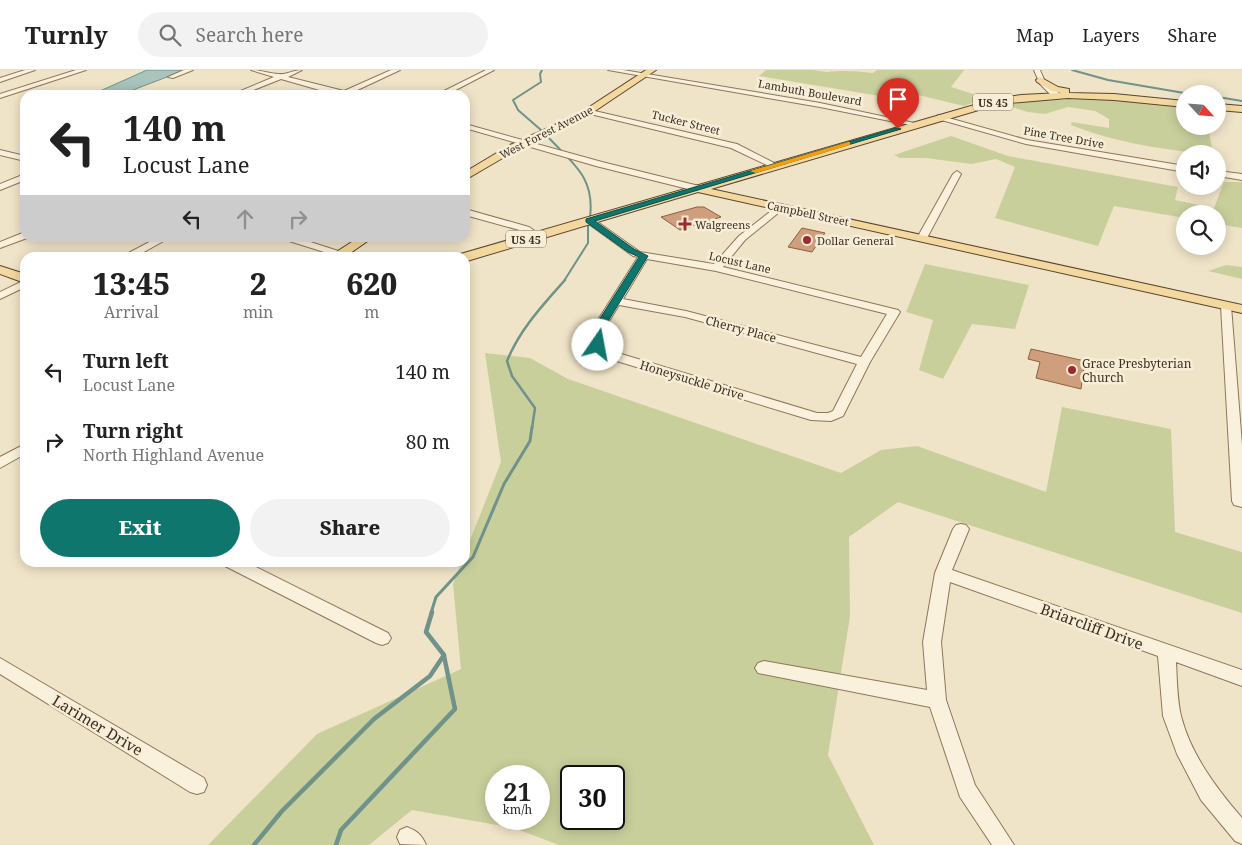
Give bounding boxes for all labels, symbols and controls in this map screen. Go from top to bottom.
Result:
search box [138,12,488,57]
text: Turnly [25,18,108,51]
icon: search [156,21,184,49]
text: Search here [196,22,303,48]
text: Map [1016,23,1054,47]
text: Layers [1082,23,1140,47]
text: Share [1168,23,1217,47]
street label: Lambuth Boulevard [757,75,863,109]
pin [877,78,919,129]
icon: arrive [884,85,912,113]
north arrow [1176,85,1226,135]
map controls [1176,85,1226,255]
road number: US 45 [973,94,1013,111]
street label: West Forest Avenue [497,102,595,162]
text: 140 m [123,104,226,151]
street label: Tucker Street [650,106,722,138]
icon: left [40,110,105,175]
street label: Pine Tree Drive [1023,123,1106,151]
button: sound [1176,145,1226,195]
text: Locust Lane [123,149,250,179]
street label: Campbell Street [766,197,850,229]
icon: left [178,205,206,233]
icon: ahead [231,205,259,233]
icon: right [284,205,312,233]
button: search [1176,205,1226,255]
place label: Walgreens [695,217,750,232]
marker: Walgreens [679,218,691,230]
road number: US 45 [506,230,546,248]
place label: Dollar General [817,233,894,248]
marker: Dollar General [801,234,813,246]
street label: Locust Lane [707,248,773,276]
text: 13:45 [93,263,170,304]
text: 2 [250,263,267,304]
text: 620 [346,263,397,304]
text: Arrival [104,301,159,323]
text: min [243,301,273,323]
text: m [364,301,379,323]
street label: Cherry Place [704,311,778,347]
position arrow [571,318,623,370]
text: Turn left [83,348,169,374]
place label: Grace Presbyterian Church [1082,355,1192,386]
street label: Honeysuckle Drive [638,356,746,404]
icon: left [40,358,68,386]
text: 140 m [395,359,450,385]
marker: Grace Presbyterian Church [1066,364,1078,376]
text: Locust Lane [83,374,175,396]
text: Turn right [83,418,183,444]
icon: right [40,428,68,456]
text: 80 m [406,429,450,455]
text: North Highland Avenue [83,444,264,466]
button: Exit [40,499,240,557]
button: Share [250,499,450,557]
street label: Briarcliff Drive [1038,598,1146,654]
street label: Larimer Drive [49,690,147,760]
speed limit sign: 30 [560,765,625,830]
text: 21 [503,774,532,808]
text: km/h [503,801,532,818]

